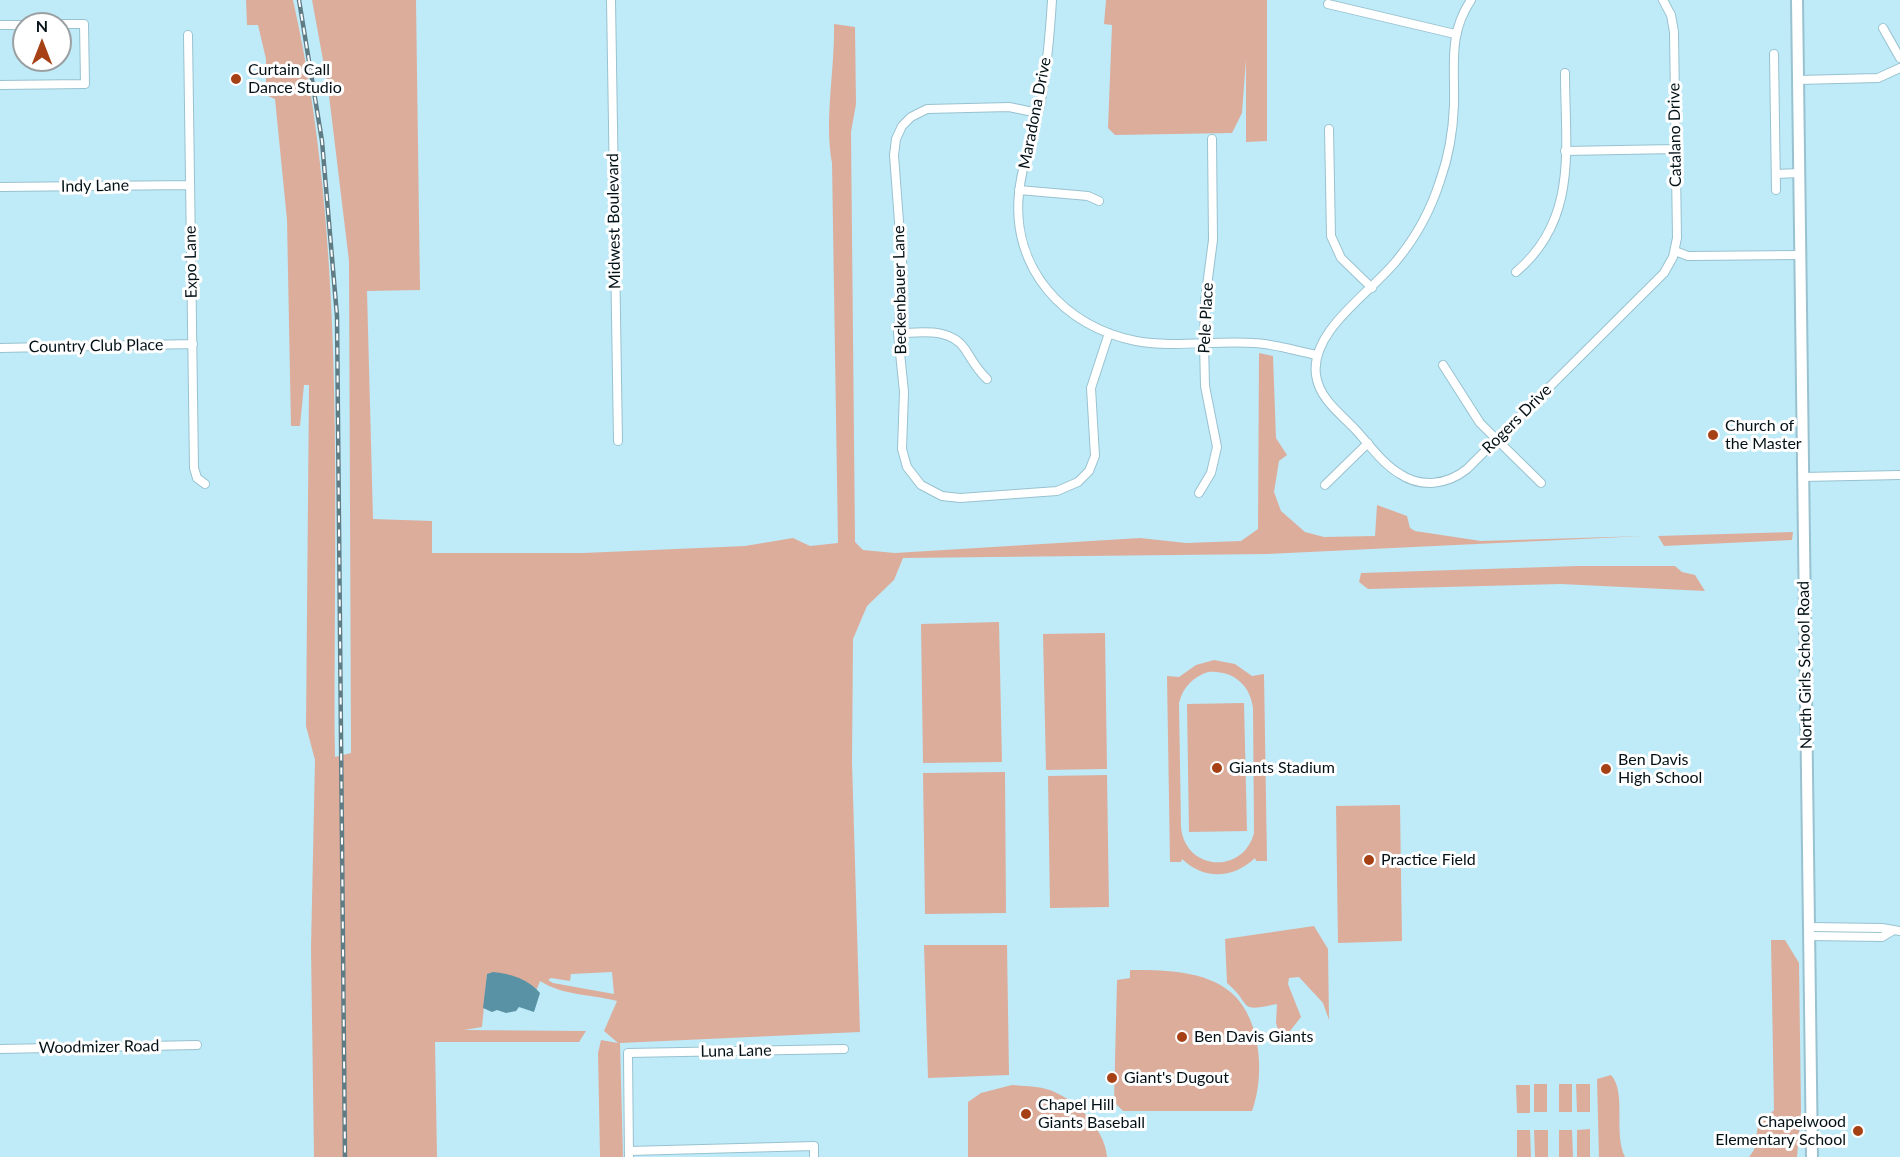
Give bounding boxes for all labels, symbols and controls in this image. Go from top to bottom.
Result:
north arrow [12,12,72,72]
text: N [36,16,48,35]
street label: Maradona Drive [1015,56,1055,170]
place label: Curtain Call Dance Studio [248,60,342,98]
marker: Curtain Call Dance Studio [229,72,243,86]
street label: Catalano Drive [1664,83,1686,187]
street label: Midwest Boulevard [603,153,625,289]
street label: Indy Lane [61,176,129,196]
street label: Expo Lane [181,225,201,299]
street label: Beckenbauer Lane [889,225,911,355]
street label: Pele Place [1195,282,1217,354]
street label: Country Club Place [28,335,164,357]
street label: Rogers Drive [1478,380,1556,458]
place label: Church of the Master [1725,416,1802,454]
marker: Church of the Master [1706,428,1720,442]
street label: North Girls School Road [1794,581,1816,749]
place label: Ben Davis High School [1618,750,1702,788]
place label: Giants Stadium [1229,758,1335,778]
marker: Giants Stadium [1210,761,1224,775]
marker: Ben Davis High School [1599,762,1613,776]
place label: Practice Field [1381,850,1476,870]
marker: Practice Field [1362,853,1376,867]
place label: Ben Davis Giants [1194,1027,1313,1047]
marker: Ben Davis Giants [1175,1030,1189,1044]
street label: Woodmizer Road [38,1036,160,1058]
street label: Luna Lane [700,1041,772,1061]
place label: Giant's Dugout [1124,1068,1229,1088]
marker: Giant's Dugout [1105,1071,1119,1085]
place label: Chapel Hill Giants Baseball [1038,1095,1145,1133]
marker: Chapel Hill Giants Baseball [1019,1107,1033,1121]
place label: Chapelwood Elementary School [1715,1112,1846,1150]
marker: Chapelwood Elementary School [1851,1124,1865,1138]

